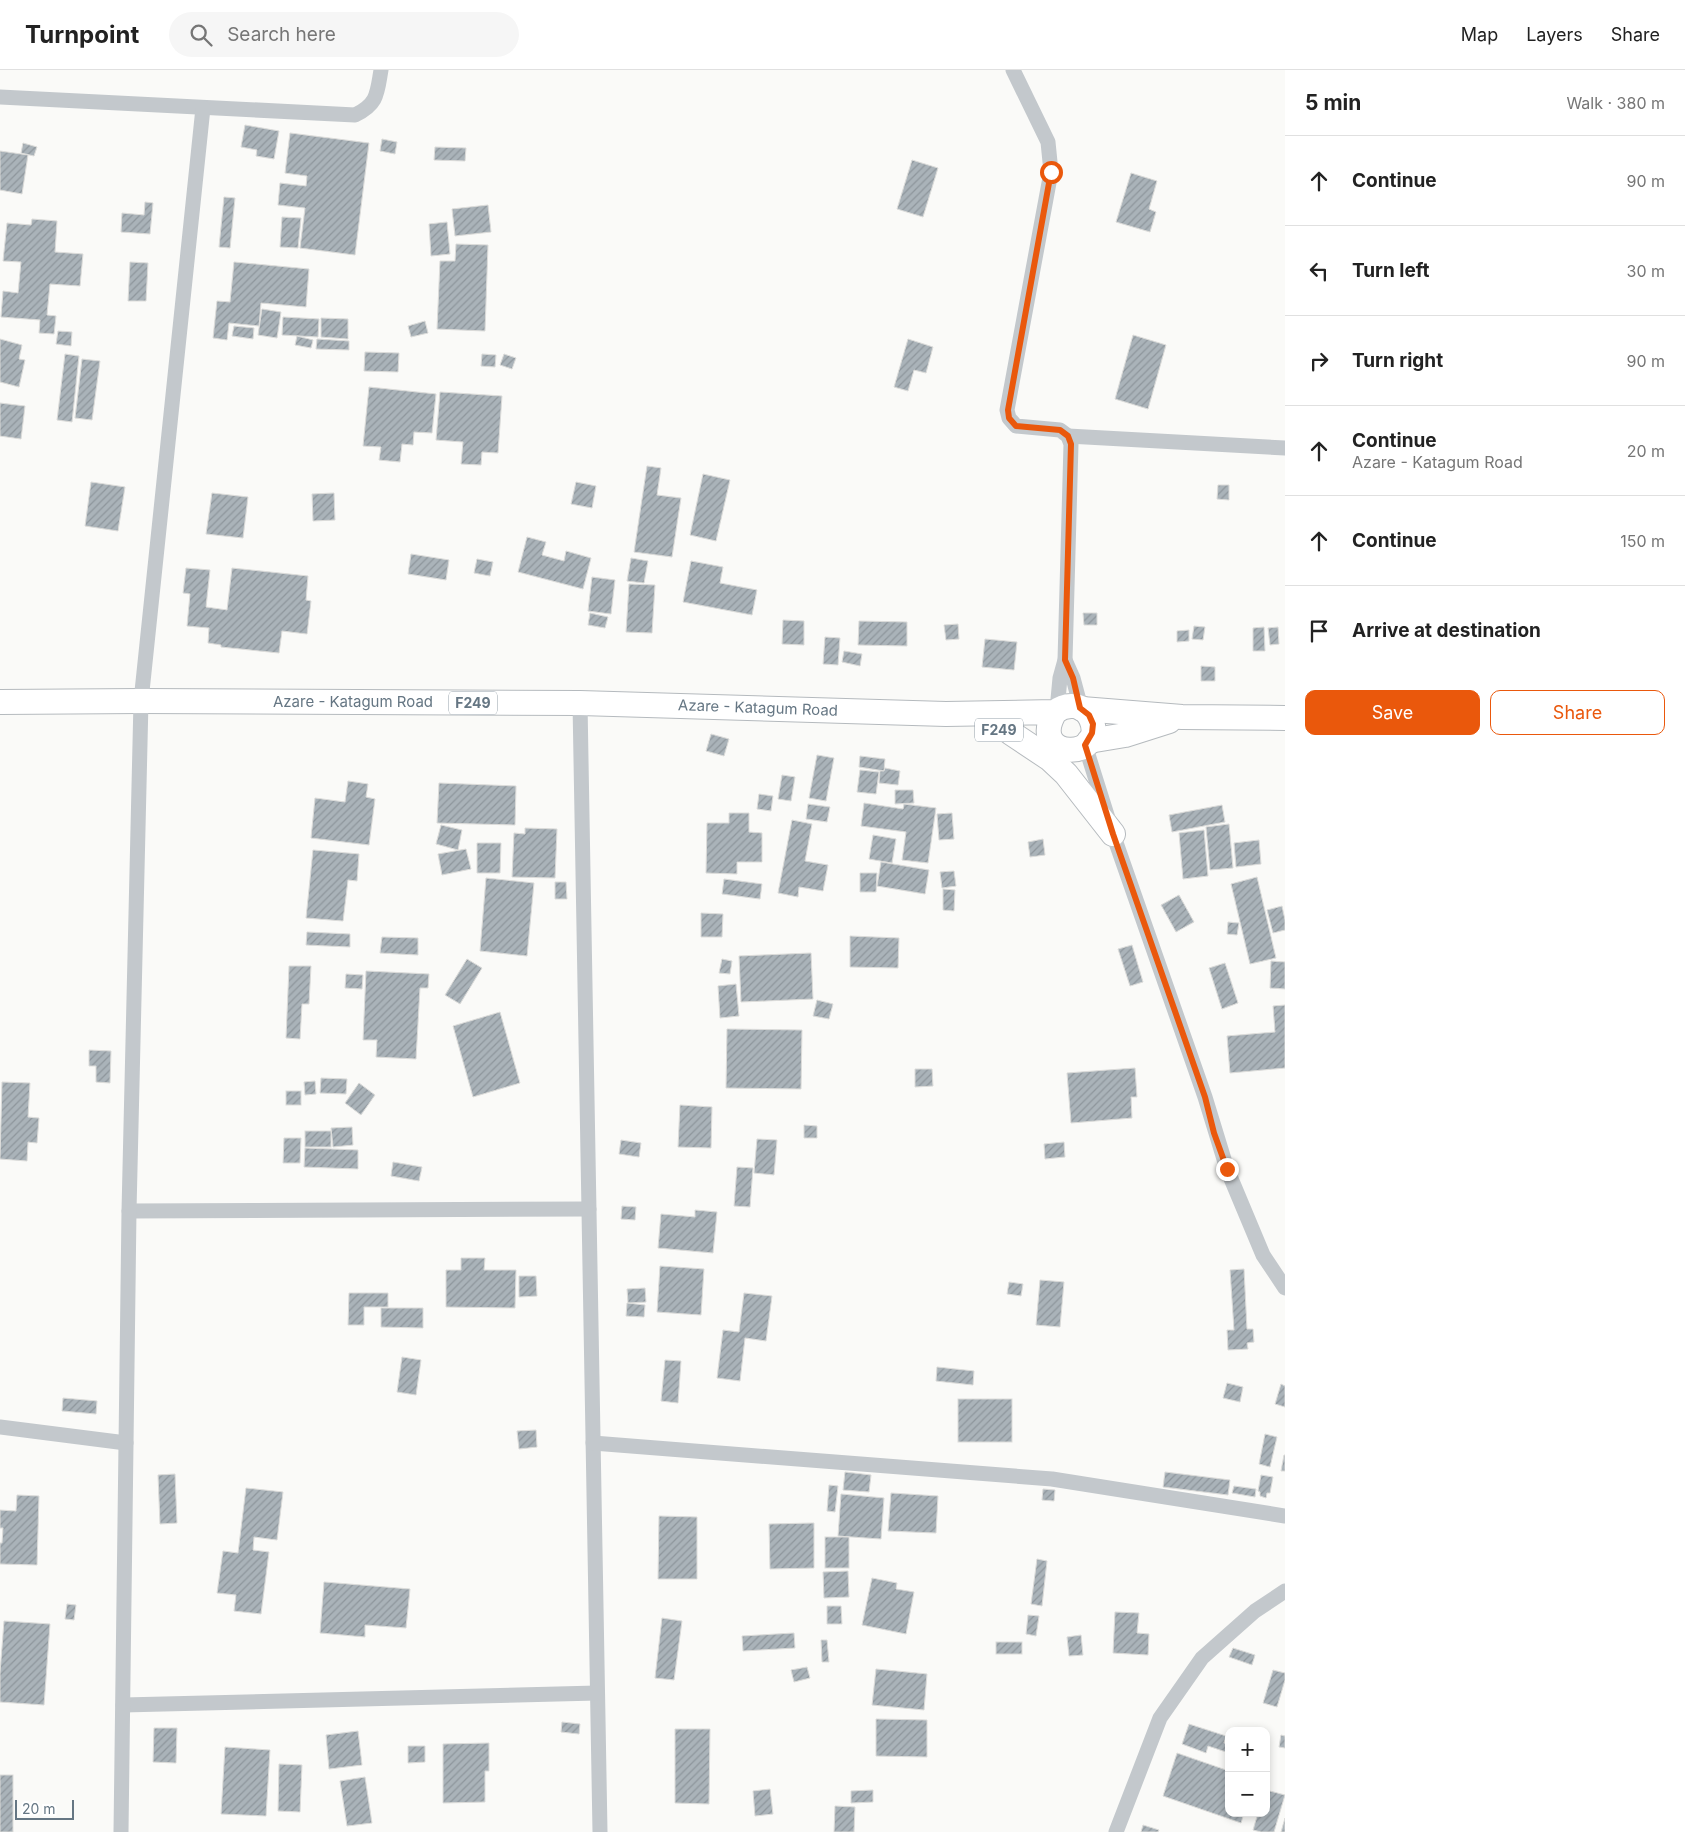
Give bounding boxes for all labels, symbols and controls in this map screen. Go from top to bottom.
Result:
search box [169,12,519,57]
text: Turnpoint [25,20,139,49]
icon: search [187,21,215,49]
text: Search here [227,23,336,46]
text: Map [1461,24,1498,45]
text: Layers [1526,24,1583,45]
text: Share [1611,24,1660,45]
text: 5 min [1305,90,1361,115]
text: Walk · 380 m [1566,93,1665,113]
route start [1040,161,1063,184]
icon: ahead [1305,167,1333,195]
text: Continue [1352,169,1437,192]
text: 90 m [1626,171,1665,191]
icon: left [1305,257,1333,285]
text: Turn left [1352,259,1430,282]
text: 30 m [1627,261,1665,281]
icon: right [1305,347,1333,375]
text: Turn right [1352,349,1443,372]
text: 90 m [1626,351,1665,371]
text: Continue [1352,429,1437,452]
icon: ahead [1305,437,1333,465]
text: 20 m [1627,441,1665,461]
text: Azare - Katagum Road [1352,452,1523,472]
icon: ahead [1305,527,1333,555]
text: Continue [1352,529,1437,552]
text: 150 m [1620,531,1665,551]
icon: arrive [1305,617,1333,645]
text: Arrive at destination [1352,619,1541,642]
button: Save [1305,690,1480,735]
button: Share [1490,690,1665,735]
street label: Azare - Katagum Road [273,692,433,711]
road number: F249 [449,692,497,714]
street label: Azare - Katagum Road [678,695,838,720]
road number: F249 [975,718,1023,742]
route end [1216,1158,1239,1181]
map controls [1225,1727,1270,1817]
button: + [1225,1727,1270,1772]
button: − [1225,1772,1270,1817]
scale bar [15,1797,74,1820]
text: 20 m [22,1800,56,1817]

